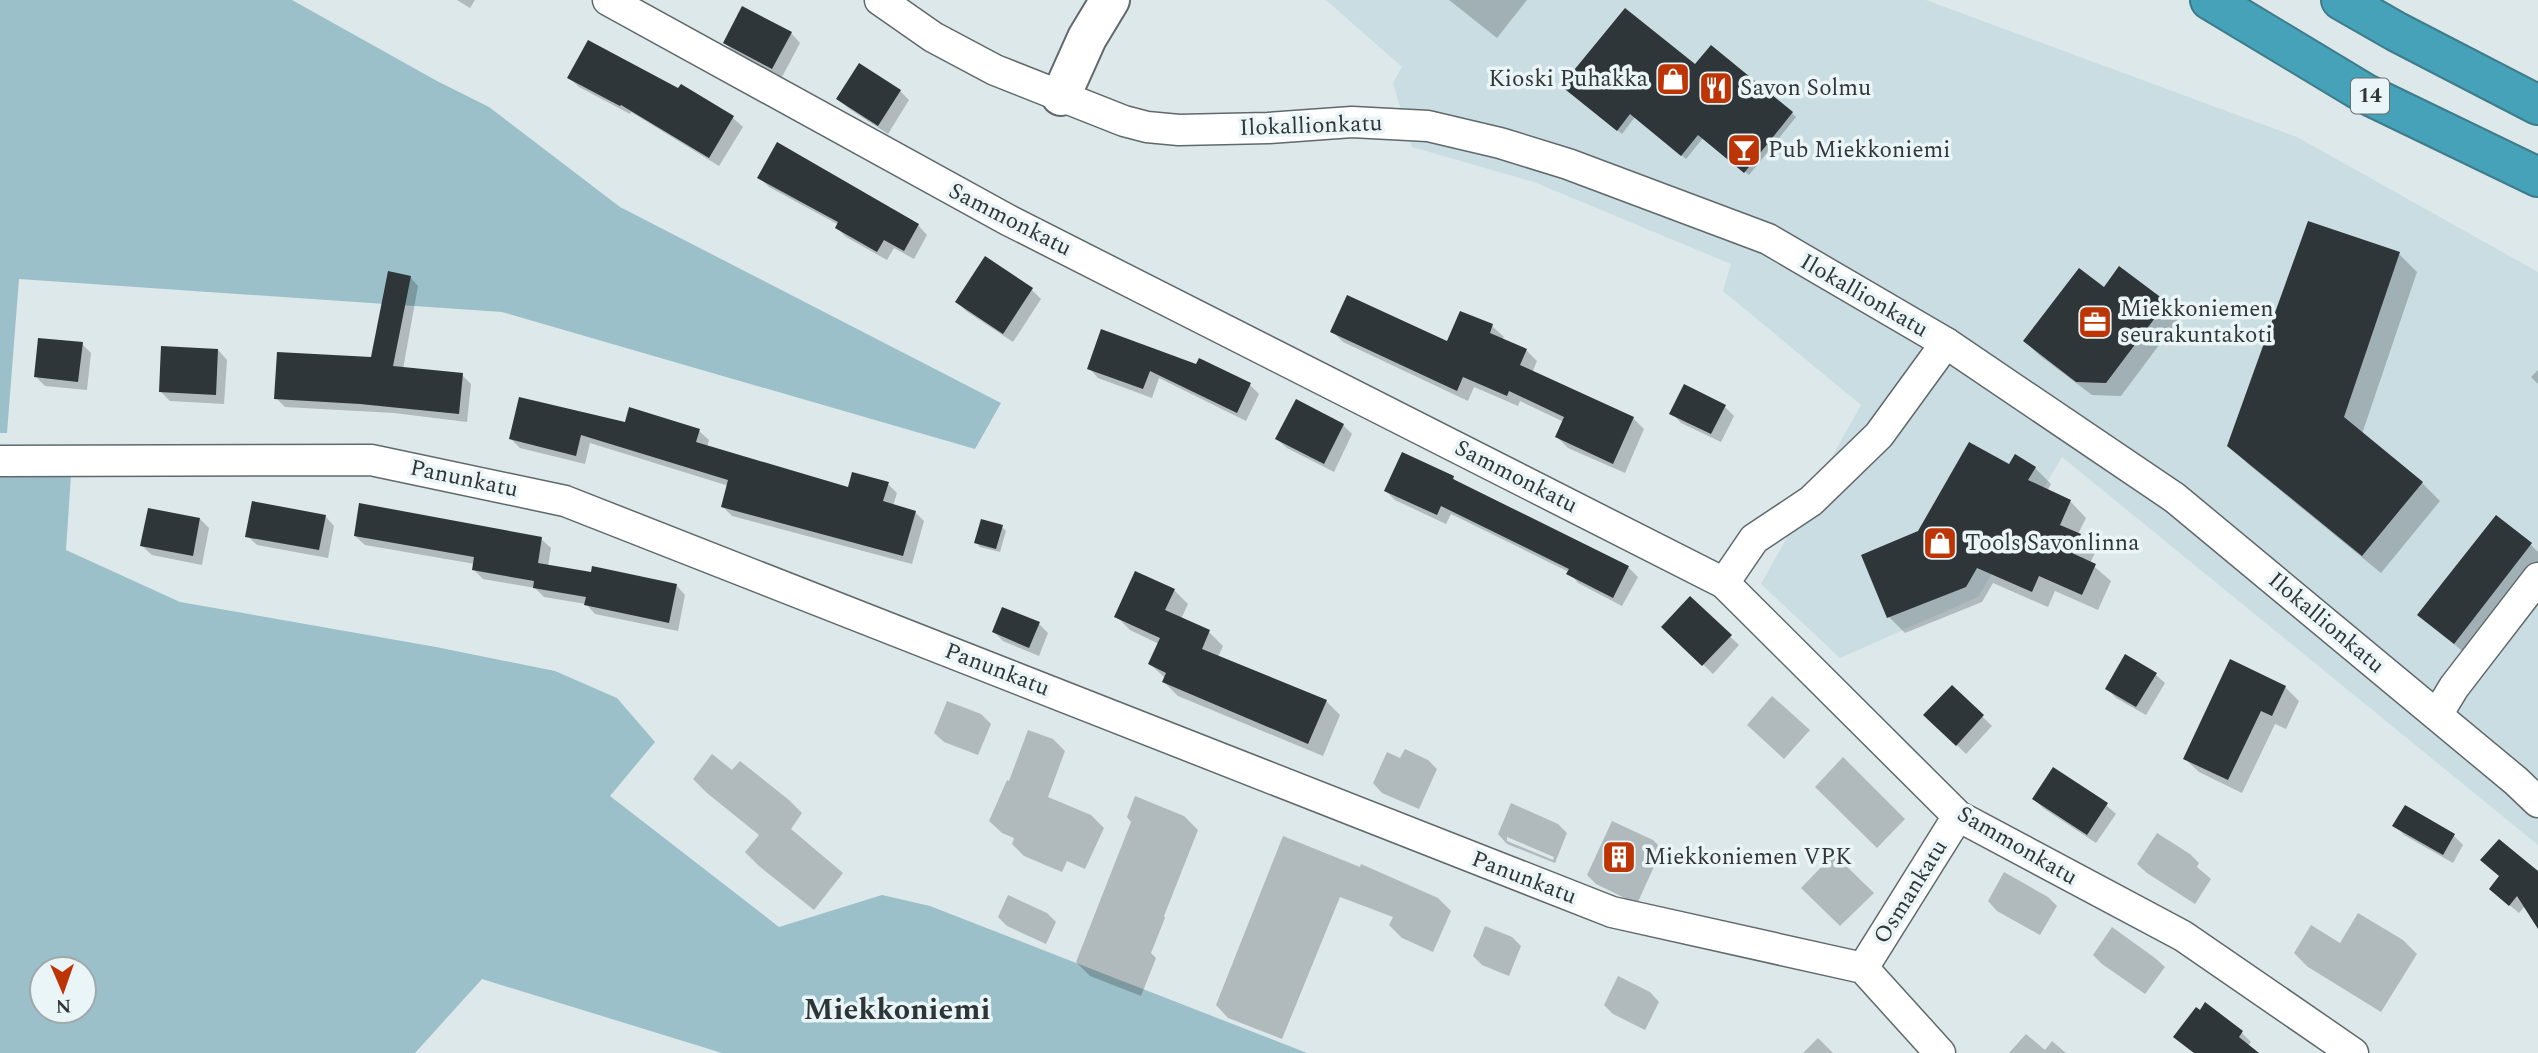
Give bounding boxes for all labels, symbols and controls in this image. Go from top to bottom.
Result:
shop icon: Kioski Puhakka [1654,60,1692,98]
place label: Kioski Puhakka [1488,62,1648,97]
restaurant icon: Savon Solmu [1697,69,1735,107]
place label: Savon Solmu [1740,71,1871,106]
road number: 14 [2351,78,2389,114]
street label: Ilokallionkatu [1239,106,1383,146]
bar icon: Pub Miekkoniemi [1725,131,1763,169]
place label: Pub Miekkoniemi [1768,133,1950,168]
street label: Sammonkatu [942,174,1078,266]
street label: Ilokallionkatu [1793,245,1935,347]
place label: Miekkoniemen seurakuntakoti [2120,292,2274,353]
office icon: Miekkoniemen seurakuntakoti [2076,303,2114,341]
street label: Sammonkatu [1448,431,1584,523]
street label: Panunkatu [407,450,521,508]
shop icon: Tools Savonlinna [1921,524,1959,562]
place label: Tools Savonlinna [1965,526,2139,561]
street label: Ilokallionkatu [2260,564,2392,682]
street label: Panunkatu [939,634,1055,706]
street label: Sammonkatu [1950,797,2084,895]
street label: Osmankatu [1865,833,1957,951]
building icon: Miekkoniemen VPK [1600,838,1638,876]
place label: Miekkoniemen VPK [1644,840,1852,875]
street label: Panunkatu [1466,842,1582,914]
north arrow [28,955,98,1025]
district label: Miekkoniemi [804,987,990,1033]
text: N [55,991,72,1020]

